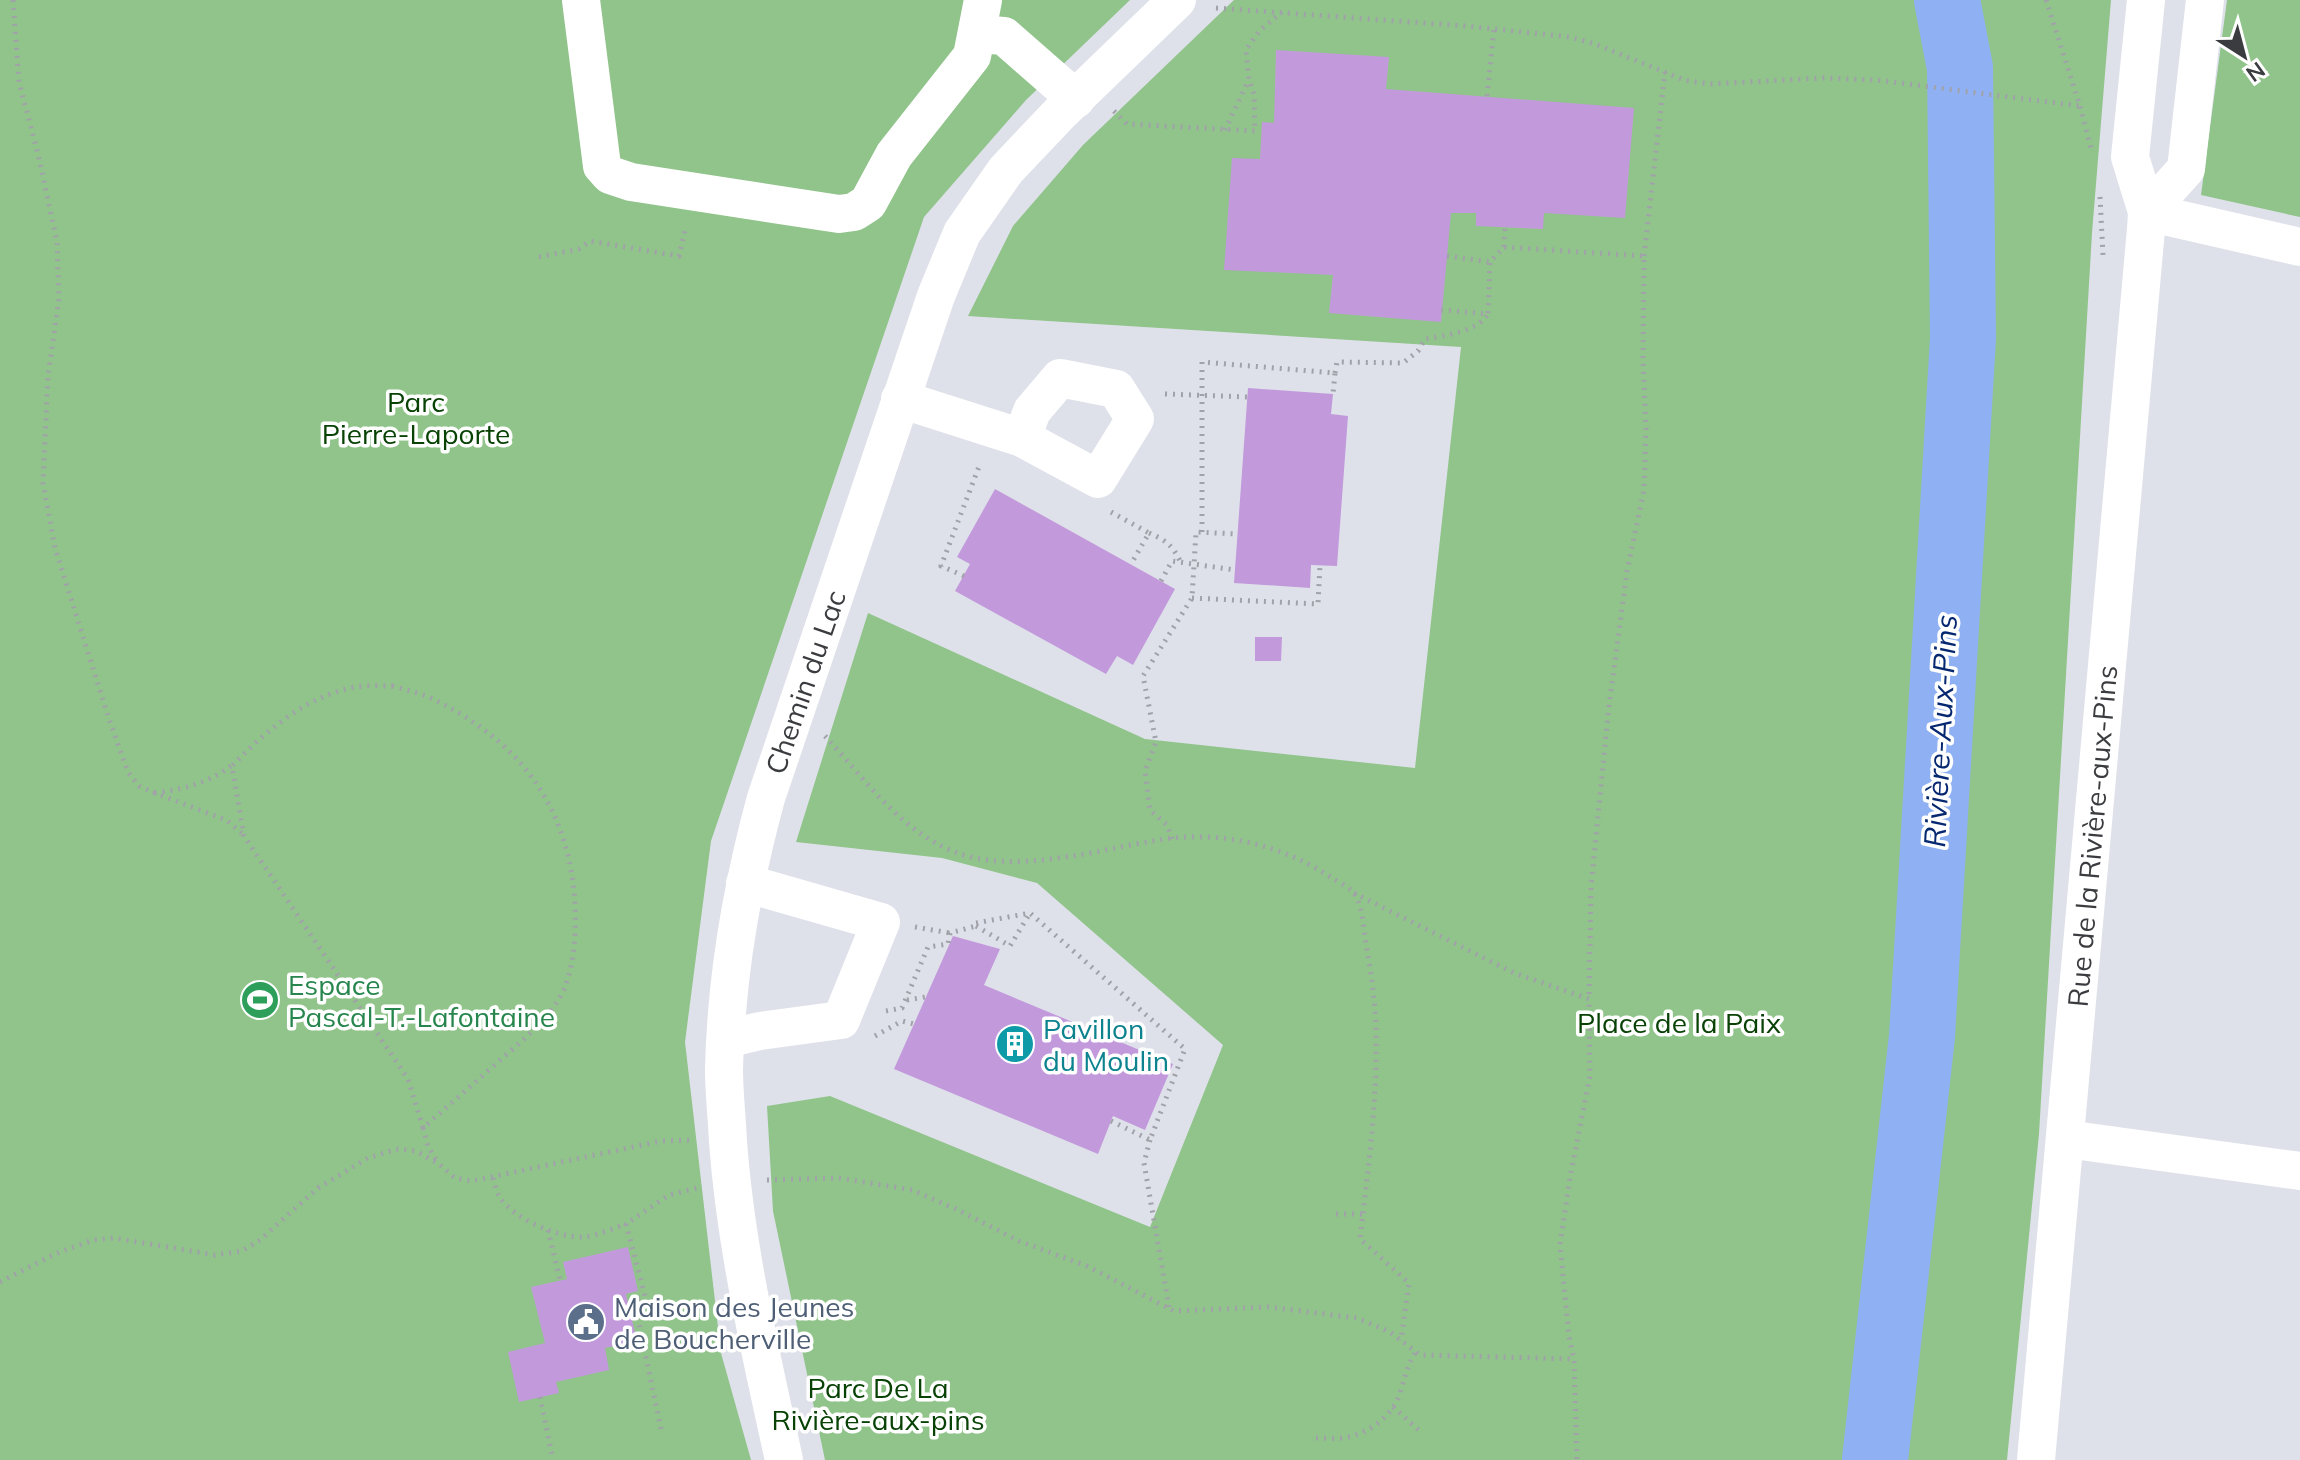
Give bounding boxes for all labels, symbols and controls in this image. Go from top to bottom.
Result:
north arrow [2204,16,2284,96]
text: N [2241,56,2271,88]
park label: Parc Pierre-Laporte [322,384,510,451]
street label: Chemin du Lac [757,586,853,778]
water label: Rivière-Aux-Pins [1915,613,1965,849]
street label: Rue de la Rivière-aux-Pins [2060,664,2124,1008]
place label: Espace Pascal-T.-Lafontaine [288,967,555,1034]
sports icon: Espace Pascal-T.-Lafontaine [239,979,281,1021]
park label: Place de la Paix [1577,1005,1781,1040]
place label: Pavillon du Moulin [1043,1011,1169,1078]
building icon: Pavillon du Moulin [994,1023,1036,1065]
place label: Maison des Jeunes de Boucherville [614,1289,854,1356]
public building icon: Maison des Jeunes de Boucherville [565,1301,607,1343]
park label: Parc De La Rivière-aux-pins [771,1370,985,1437]

